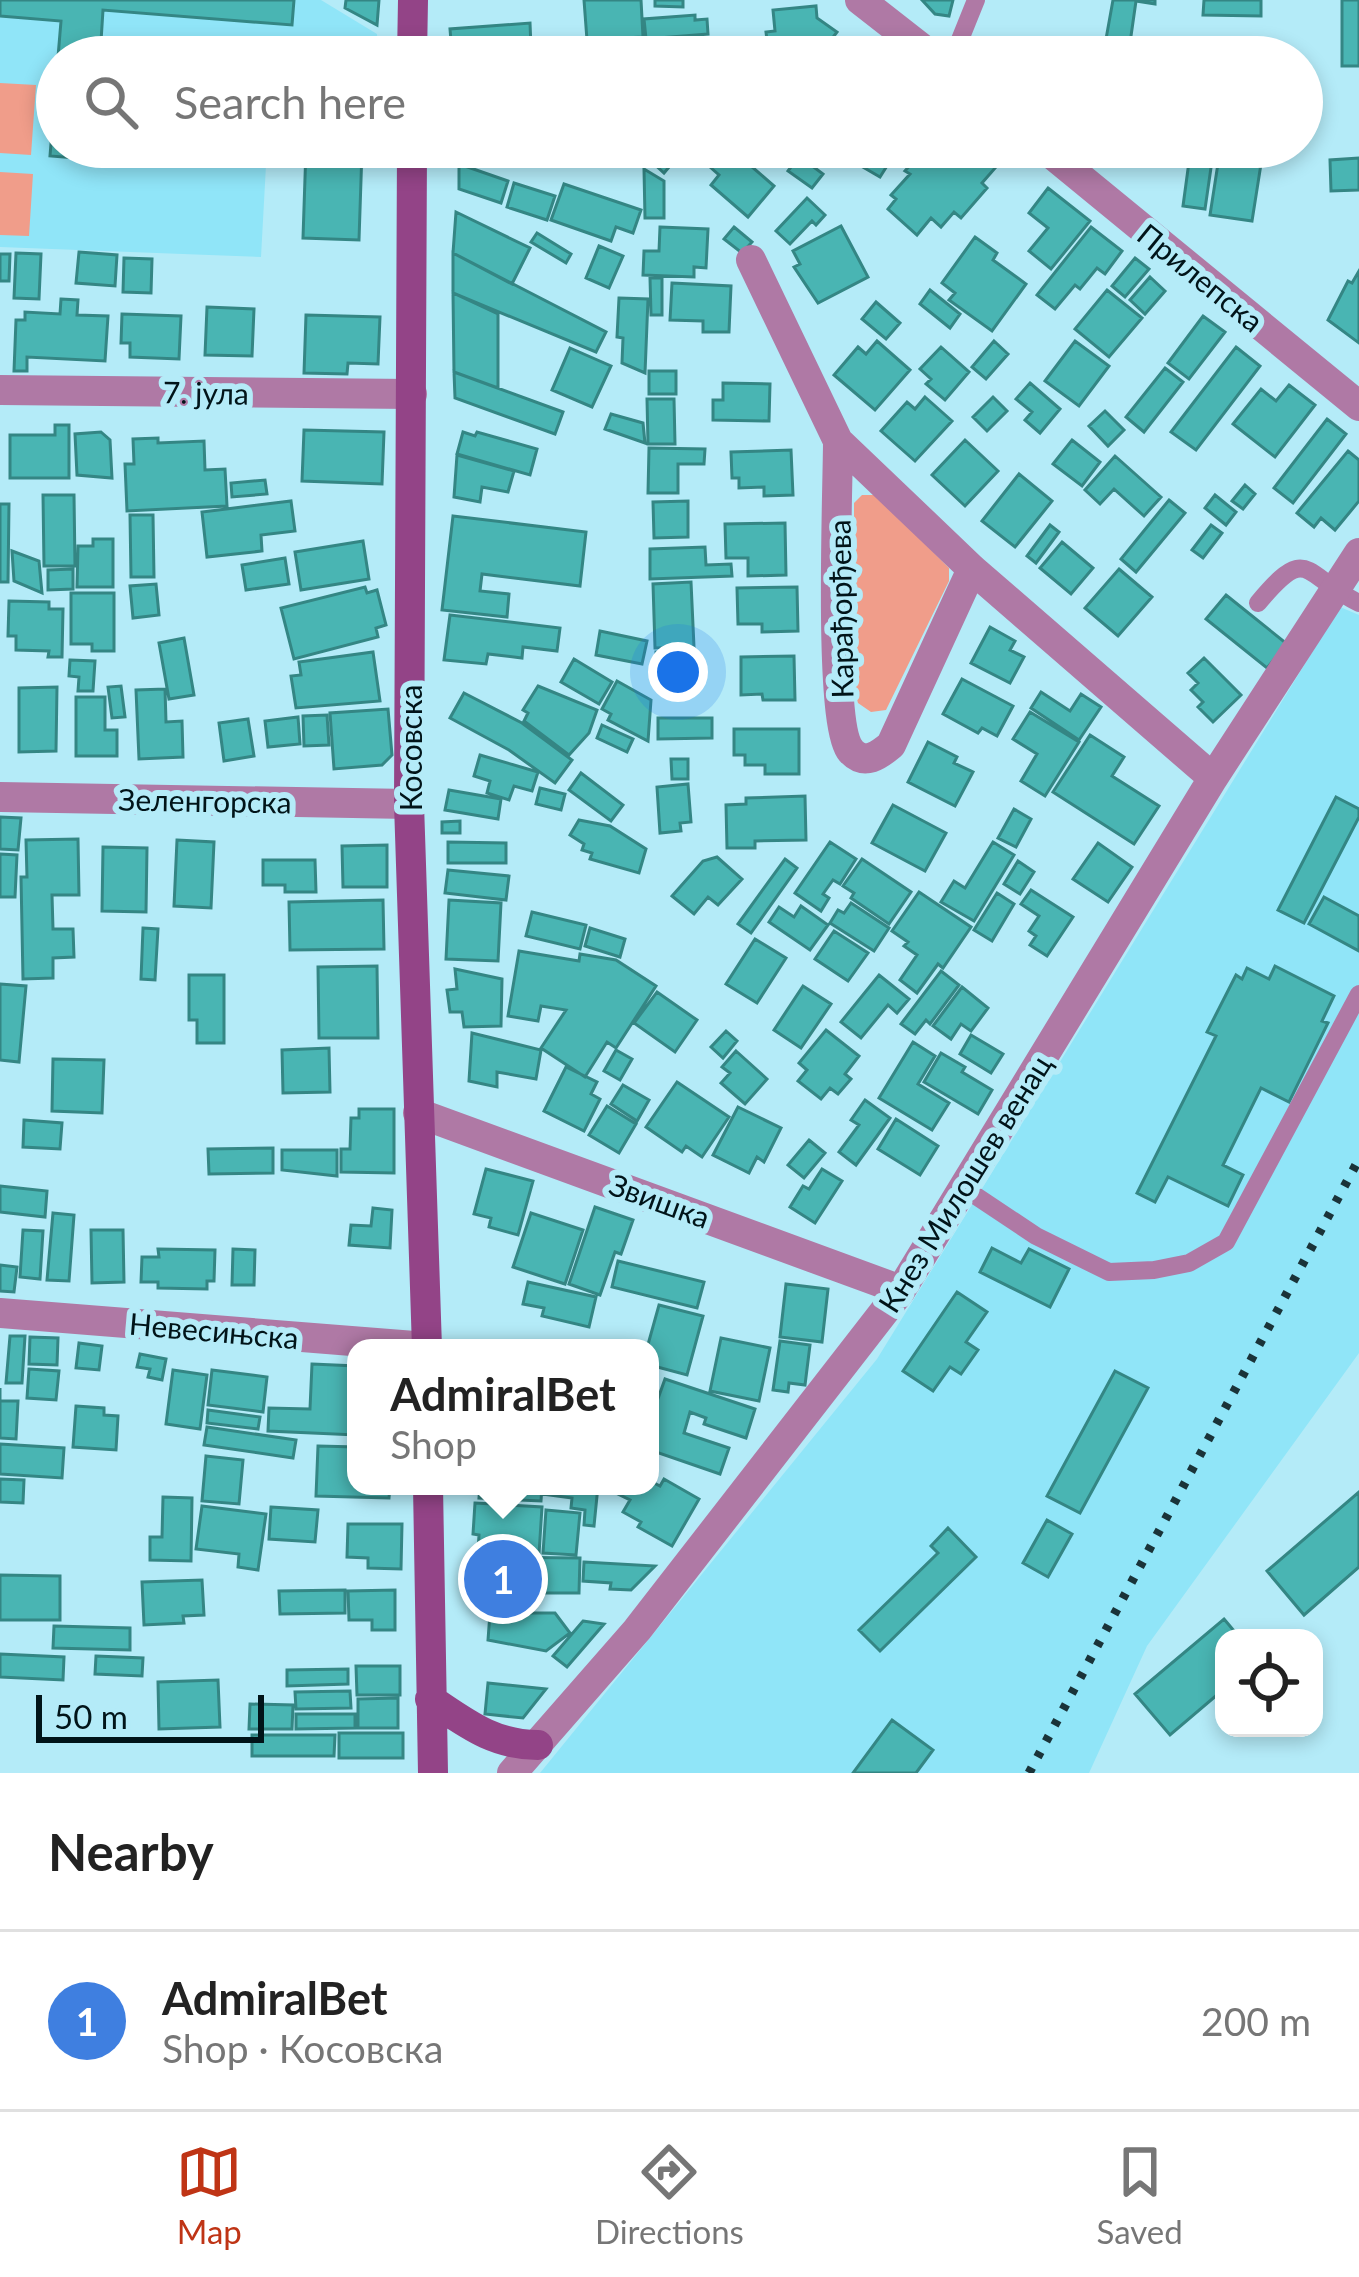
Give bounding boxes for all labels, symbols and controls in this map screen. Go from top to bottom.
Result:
search box [36,36,1323,168]
icon: search [78,69,144,135]
text: Search here [174,75,406,129]
street label: Прилепска [1131,216,1271,338]
street label: 7. јула [163,373,249,411]
street label: Карађорђева [820,519,860,699]
your location [648,642,708,702]
street label: Косовска [392,685,428,811]
street label: Зеленгорска [118,780,292,820]
street label: Кнез Милошев венац [870,1048,1058,1318]
street label: Звишка [605,1165,715,1235]
street label: Невесињска [128,1305,300,1355]
popup [347,1339,659,1495]
text: AdmiralBet [390,1367,616,1421]
text: Shop [390,1421,477,1467]
pin: 1 [464,1534,542,1624]
map controls [1215,1629,1323,1737]
button: locate [1215,1629,1323,1737]
scale bar [36,1689,264,1742]
text: 50 m [54,1696,128,1736]
text: Nearby [48,1821,214,1882]
text: AdmiralBet [162,1971,387,2025]
text: 1 [76,1998,98,2044]
text: 200 m [1201,1998,1311,2044]
text: Shop · Косовска [162,2025,443,2071]
tab: Map [176,2139,242,2251]
tab: Directions [595,2139,744,2251]
tab: Saved [1096,2139,1183,2251]

